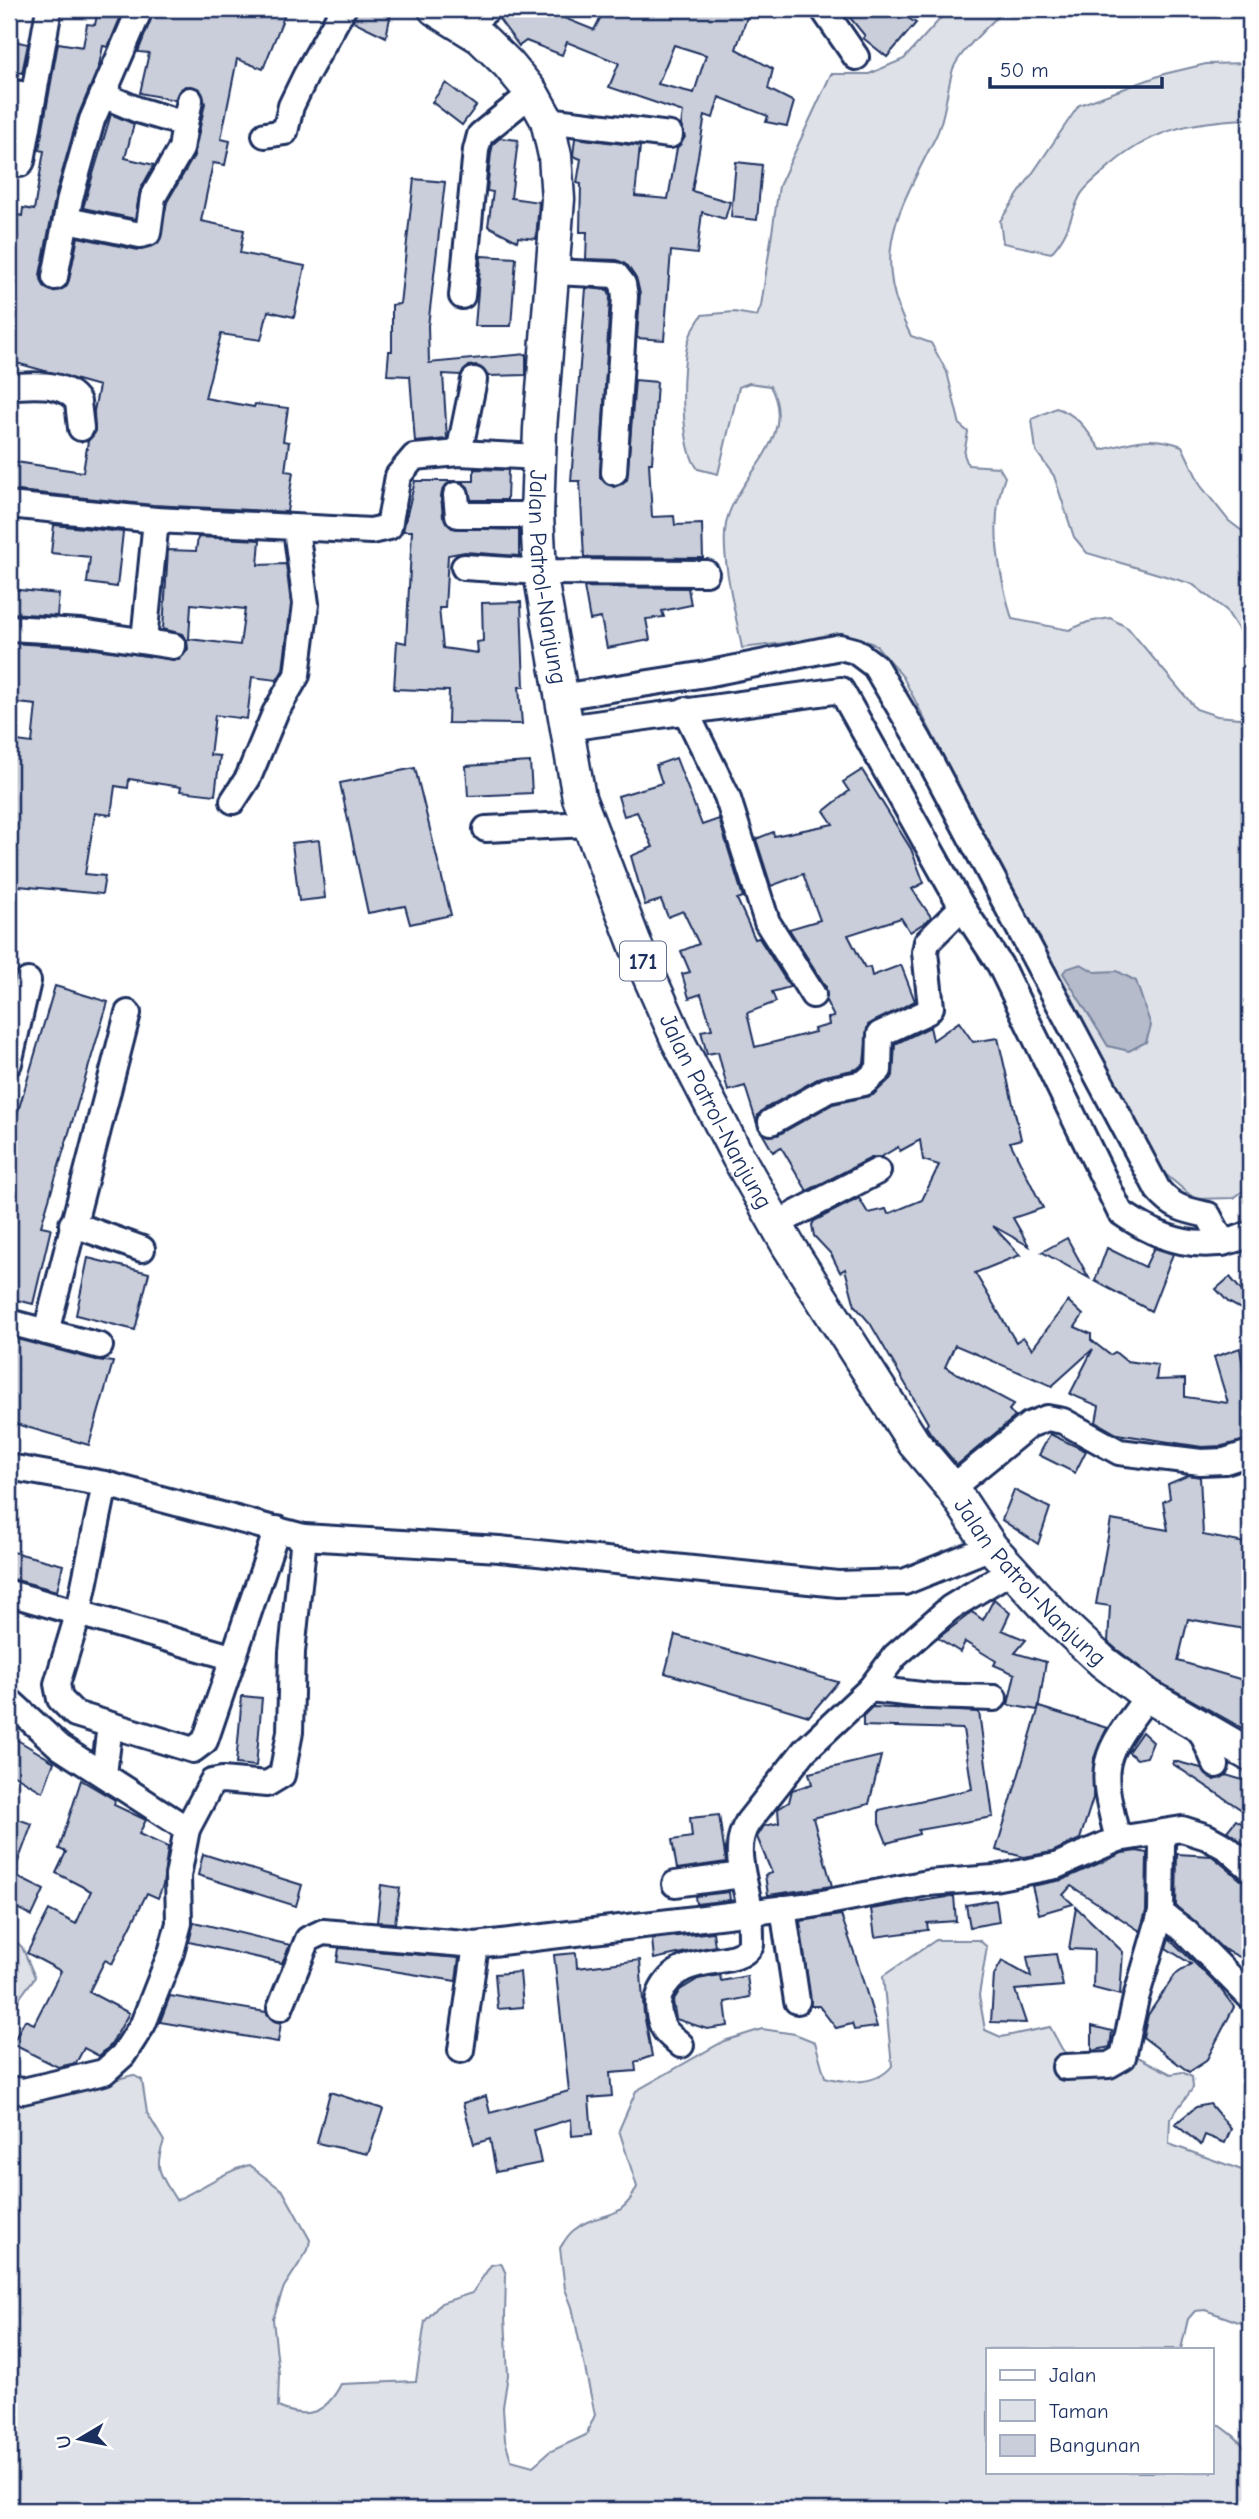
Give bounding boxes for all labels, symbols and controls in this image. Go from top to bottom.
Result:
scale bar [990,46,1161,90]
text: 50 m [1000,58,1049,82]
street label: Jalan Patrol-Nanjung [523,469,573,687]
road number: 171 [620,942,666,980]
street label: Jalan Patrol-Nanjung [654,1010,778,1214]
street label: Jalan Patrol-Nanjung [948,1492,1112,1672]
legend [986,2348,1214,2474]
text: Jalan [1049,2363,1096,2387]
text: Taman [1049,2399,1109,2423]
north arrow [46,2404,116,2474]
text: Bangunan [1049,2433,1140,2457]
text: U [52,2434,76,2450]

